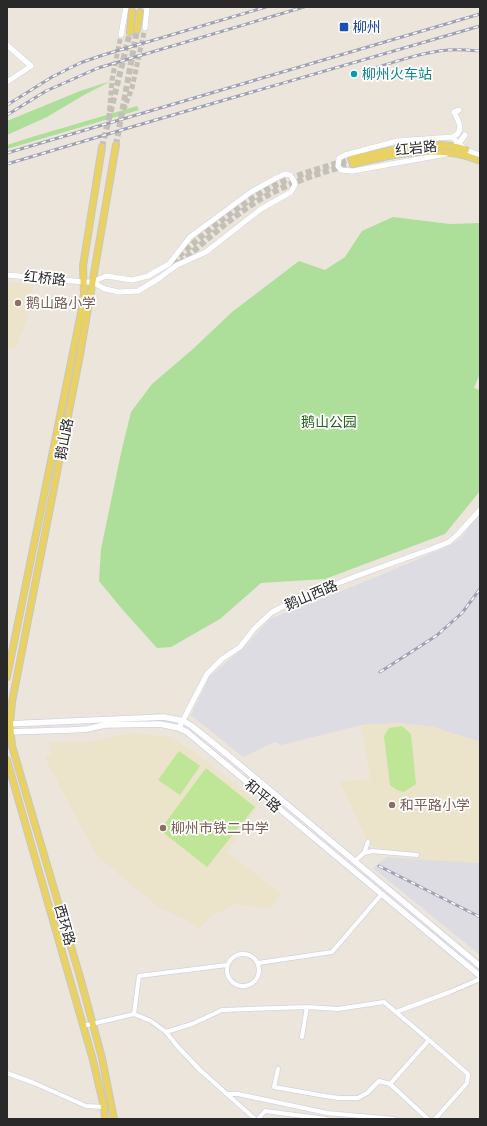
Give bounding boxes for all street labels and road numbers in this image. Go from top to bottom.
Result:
street label: 红岩路 [394,136,438,160]
street label: 红桥路 [23,266,67,290]
street label: 鹅山路 [50,416,78,462]
street label: 鹅山西路 [281,575,341,615]
street label: 和平路 [240,775,286,817]
street label: 西环路 [50,902,80,948]

